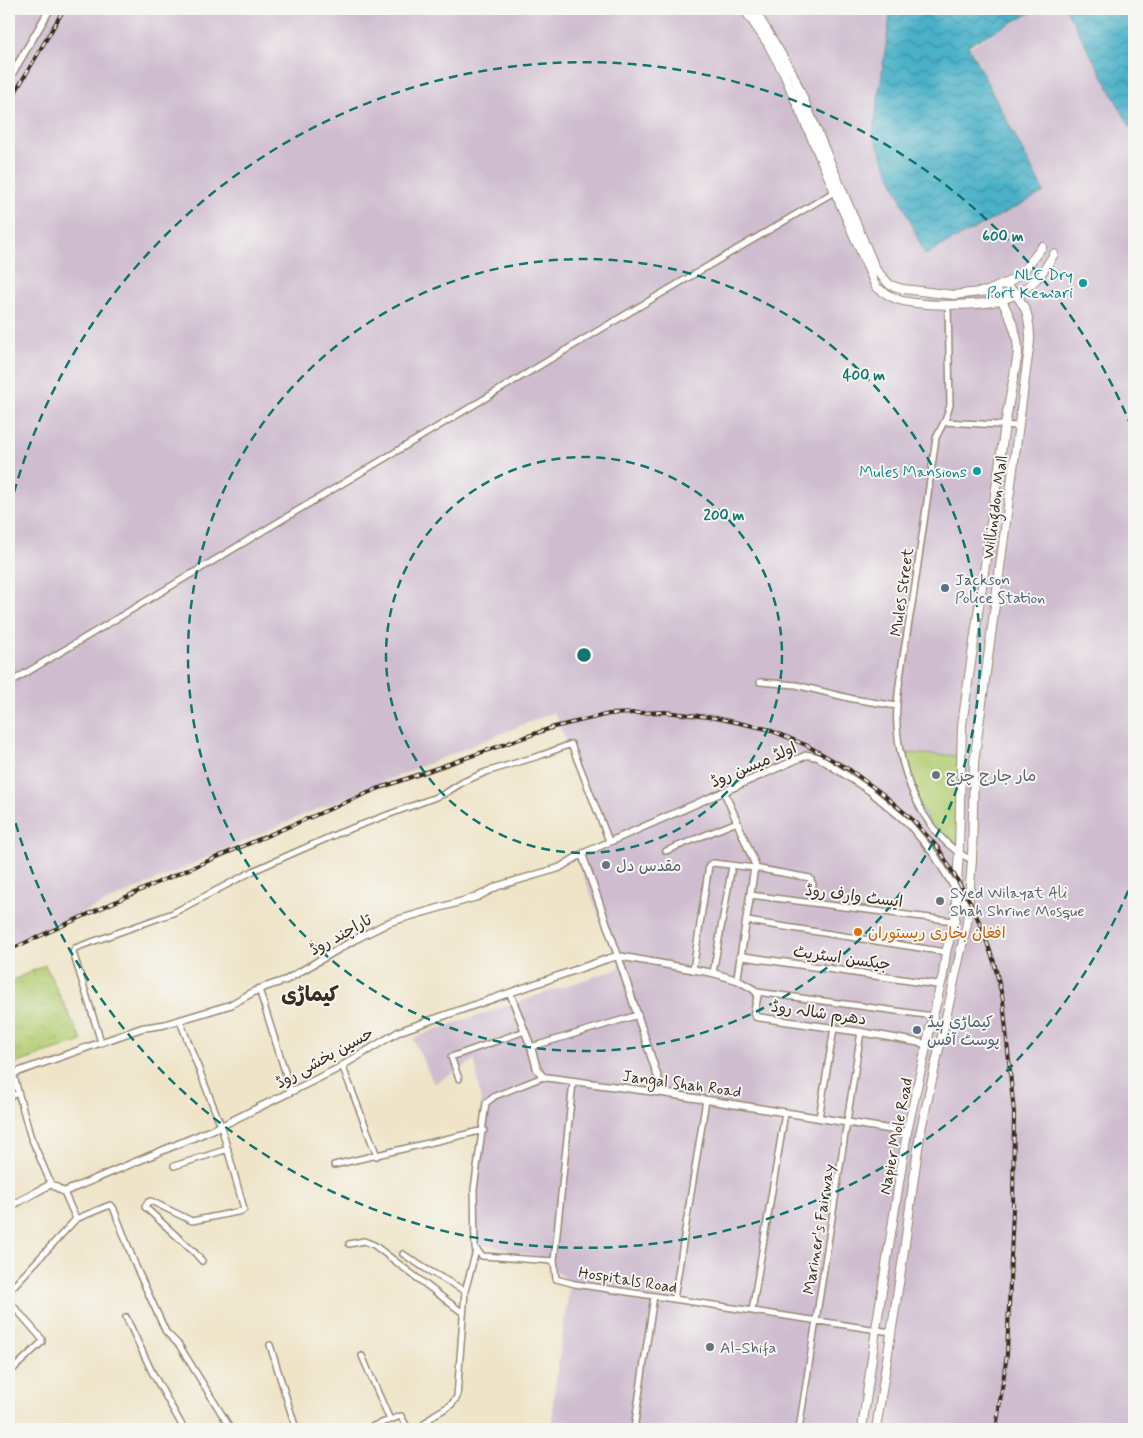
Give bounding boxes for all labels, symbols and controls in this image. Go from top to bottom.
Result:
text: 600 m [982,227,1024,247]
place label: NLC Dry Port Kemari [987,265,1073,304]
marker: NLC Dry Port Kemari [1077,277,1089,289]
text: 400 m [843,366,885,386]
street label: Willingdon Mall [978,454,1014,561]
place label: Mules Mansions [859,462,967,483]
marker: Mules Mansions [971,465,983,477]
text: 200 m [704,506,745,526]
street label: Mules Street [886,546,919,638]
place label: Jackson Police Station [955,570,1045,609]
marker: Jackson Police Station [939,582,951,594]
centre of rings [575,646,593,664]
street label: اولڈ میسن روڈ [707,738,800,793]
place label: مار جارج چرچ [946,766,1036,787]
marker: مار جارج چرچ [930,769,942,781]
place label: مقدس دل [616,856,681,877]
marker: مقدس دل [600,859,612,871]
street label: ایسٹ وارف روڈ [804,880,904,913]
place label: Syed Wilayat Ali Shah Shrine Mosque [950,883,1084,922]
marker: Syed Wilayat Ali Shah Shrine Mosque [934,895,946,907]
street label: تاراچند روڈ [306,909,376,961]
place label: افغان بخاری ریستوران [868,923,1006,944]
marker: افغان بخاری ریستوران [852,926,864,938]
street label: جیکسن اسٹریٹ [792,941,892,976]
district label: کیماڑی [281,981,340,1009]
street label: دھرم شالہ روڈ [770,996,868,1032]
place label: کیماڑی ہیڈ پوسٹ آفس [927,1012,1000,1051]
street label: حسین بخشی روڈ [272,1023,377,1094]
marker: کیماڑی ہیڈ پوسٹ آفس [911,1024,923,1036]
street label: Jangal Shah Road [621,1066,743,1104]
street label: Napier Mole Road [875,1076,918,1196]
street label: Mariner's Fairway [799,1162,840,1296]
street label: Hospitals Road [577,1262,679,1299]
place label: Al-Shifa [720,1338,777,1359]
marker: Al-Shifa [704,1341,716,1353]

